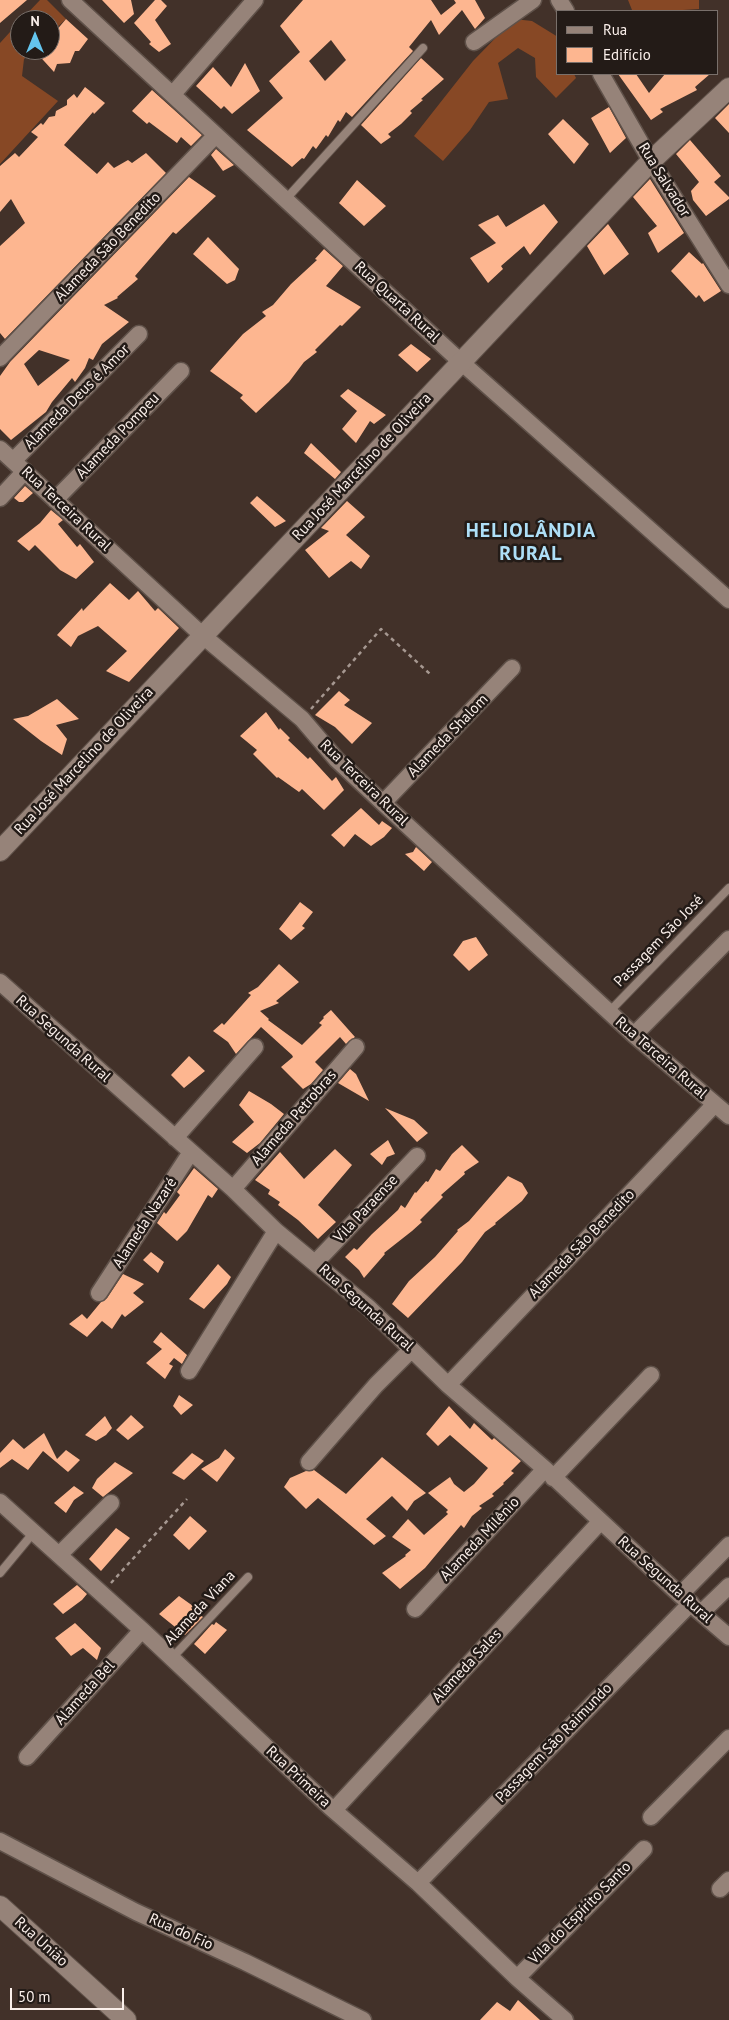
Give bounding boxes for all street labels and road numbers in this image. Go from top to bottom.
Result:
street label: Rua Salvador [634,140,694,220]
street label: Alameda São Benedito [51,189,165,305]
street label: Rua Quarta Rural [351,258,443,346]
street label: Alameda Deus é Amor [21,341,133,453]
street label: Rua José Marcelino de Oliveira [289,389,435,545]
street label: Alameda Pompeu [73,390,163,482]
street label: Rua Terceira Rural [18,463,114,555]
street label: Rua José Marcelino de Oliveira [11,683,157,839]
street label: Alameda Shalom [404,691,492,781]
street label: Rua Terceira Rural [316,736,412,830]
street label: Passagem São José [610,891,708,991]
street label: Rua Segunda Rural [12,992,114,1086]
street label: Rua Terceira Rural [611,1013,711,1103]
street label: Alameda Petrobras [248,1067,340,1169]
street label: Vila Paraense [330,1171,402,1247]
street label: Alameda Nazaré [109,1174,181,1272]
street label: Alameda São Benedito [525,1186,639,1302]
street label: Rua Segunda Rural [315,1261,417,1355]
street label: Alameda Milênio [437,1493,523,1585]
street label: Rua Segunda Rural [614,1533,716,1627]
street label: Alameda Viana [161,1567,239,1649]
street label: Alameda Sales [428,1626,506,1706]
street label: Alameda Bel [51,1657,119,1729]
street label: Passagem São Raimundo [492,1679,616,1807]
street label: Rua Primeira [262,1743,334,1811]
street label: Vila do Espírito Santo [525,1858,635,1968]
street label: Rua do Fio [146,1910,216,1954]
street label: Rua União [11,1913,71,1971]

